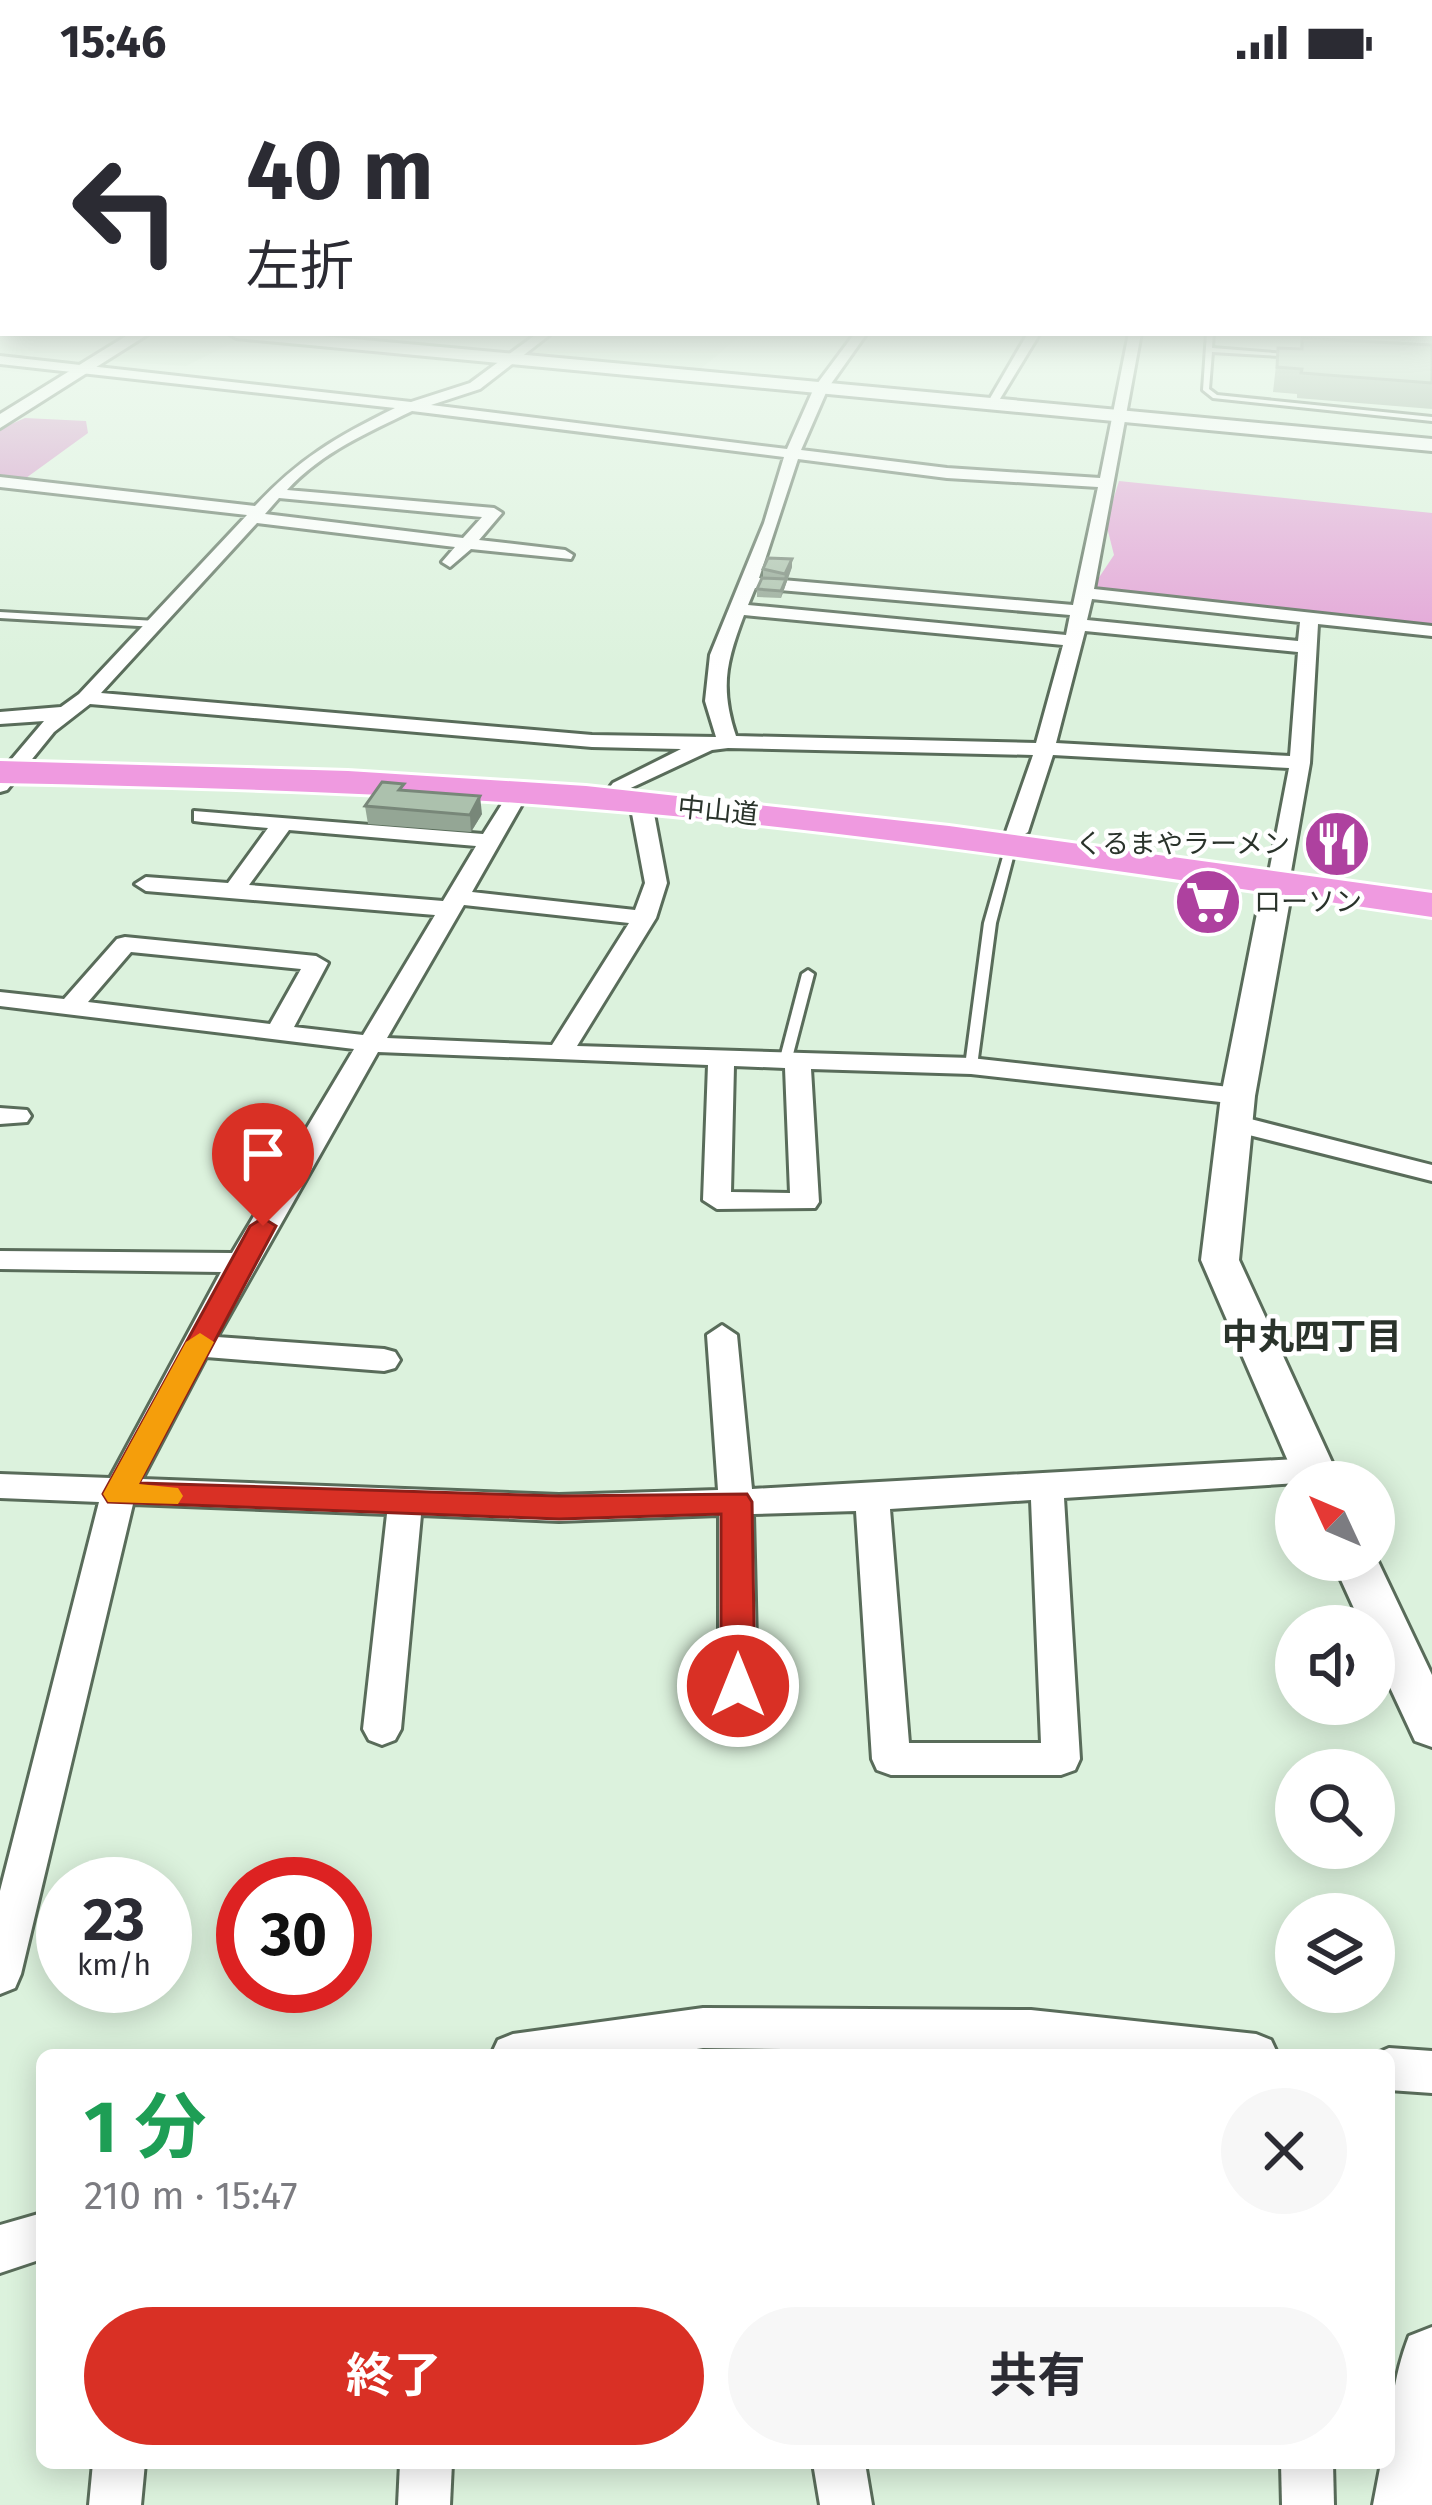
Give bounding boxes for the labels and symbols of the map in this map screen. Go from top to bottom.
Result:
street label: 中山道 [676,791,760,831]
restaurant icon: くるまやラーメン [1302,809,1372,879]
place label: くるまやラーメン [1076,828,1290,860]
supermarket icon: ローソン [1173,867,1243,937]
place label: ローソン [1254,886,1362,918]
pin [212,1103,314,1226]
district label: 中丸四丁目 [1222,1315,1402,1359]
north arrow [1275,1461,1395,1581]
position arrow [675,1623,801,1749]
speed limit sign: 30 [216,1857,372,2013]

